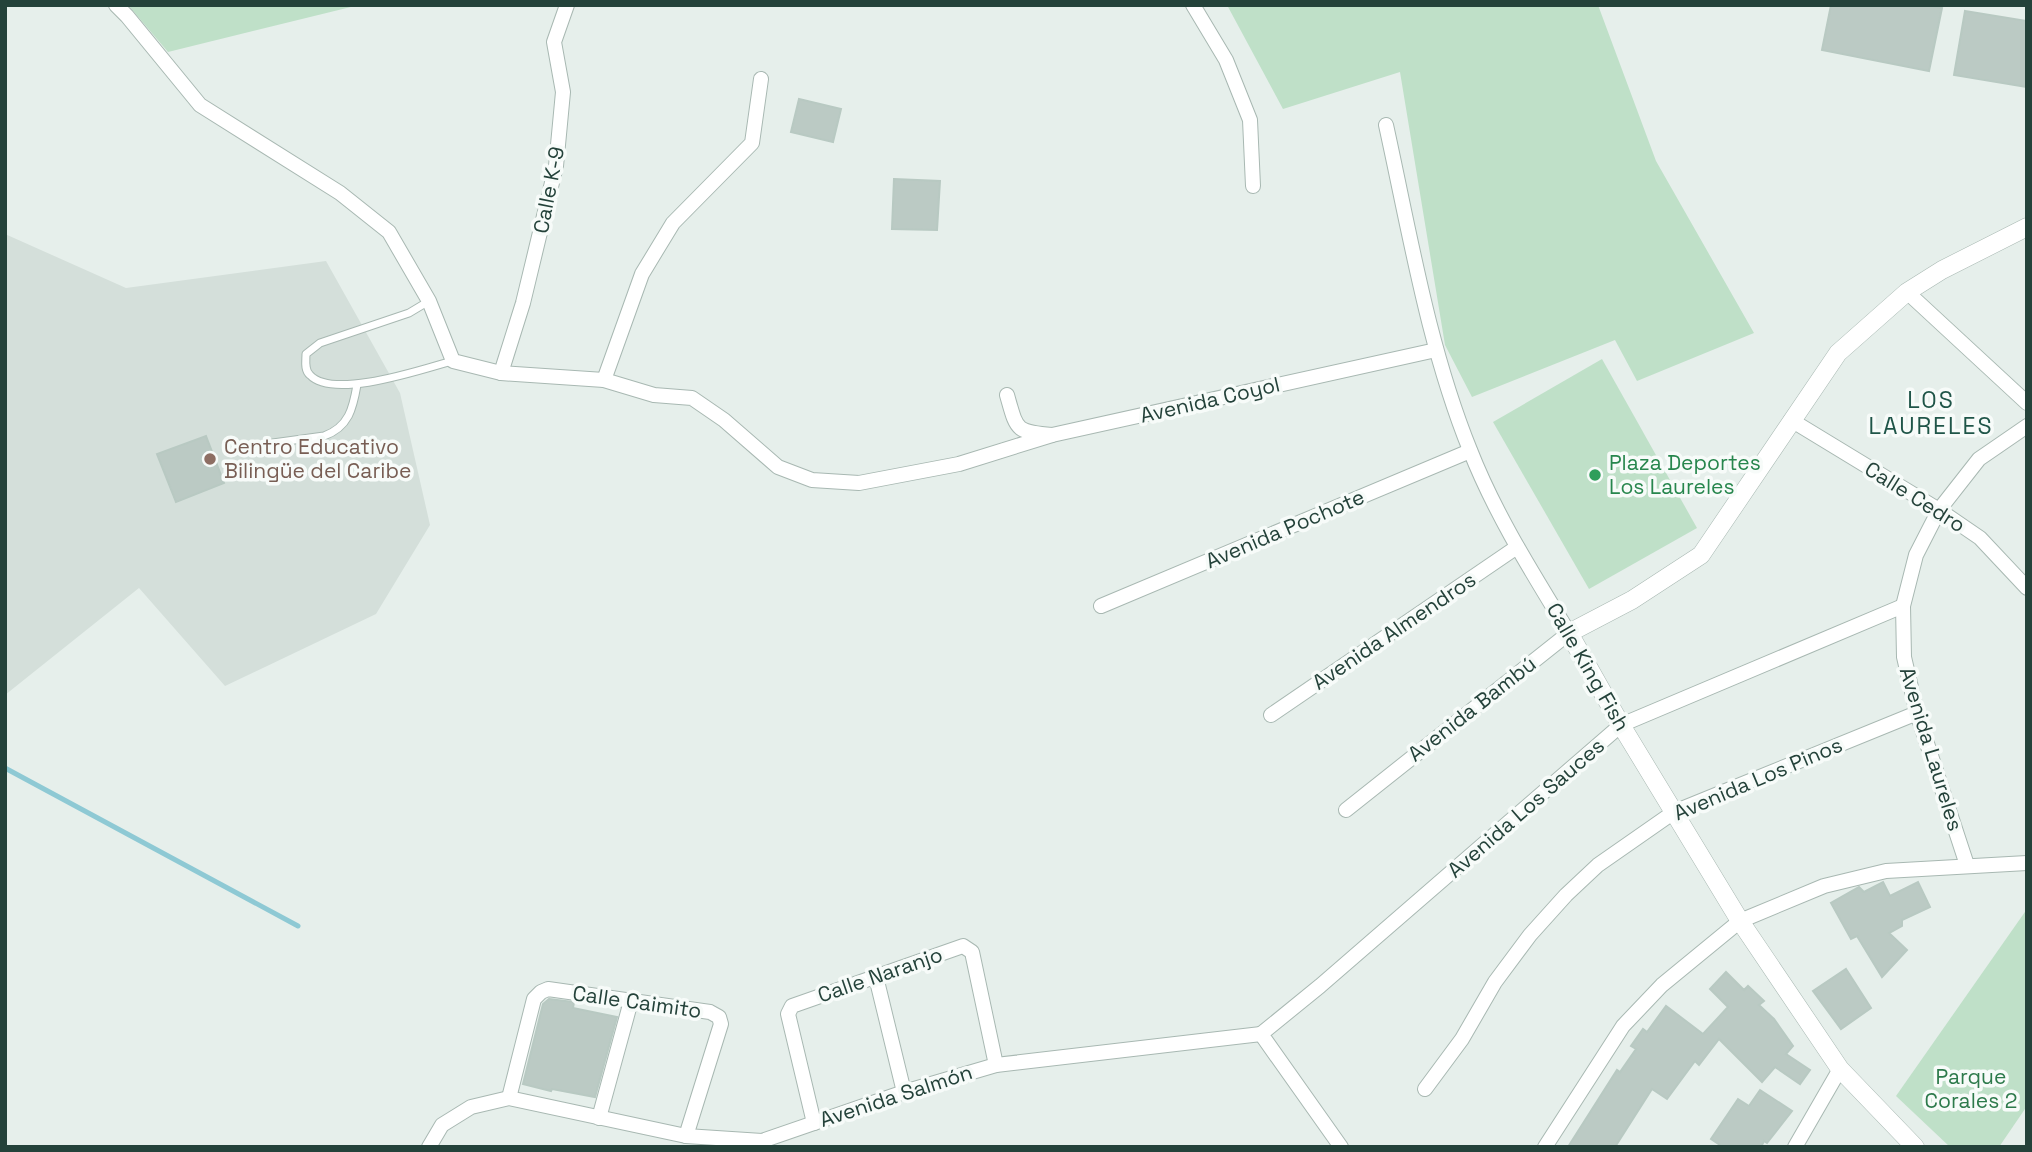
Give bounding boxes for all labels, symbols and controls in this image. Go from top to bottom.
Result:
street label: Calle K-9 [527,144,570,236]
street label: Avenida Coyol [1137,370,1282,429]
district label: LOS LAURELES [1868,385,1994,441]
place label: Centro Educativo Bilingüe del Caribe [224,433,411,484]
place label: Plaza Deportes Los Laureles [1609,449,1761,500]
marker: Centro Educativo Bilingüe del Caribe [202,451,218,467]
street label: Calle Cedro [1860,455,1971,538]
marker: Plaza Deportes Los Laureles [1587,467,1603,483]
street label: Avenida Pochote [1201,483,1368,574]
street label: Avenida Almendros [1307,566,1481,695]
street label: Calle King Fish [1541,598,1636,736]
street label: Avenida Bambú [1402,650,1541,767]
street label: Avenida Laureles [1894,664,1969,834]
street label: Avenida Los Pinos [1669,731,1846,826]
street label: Avenida Los Sauces [1441,732,1610,883]
street label: Calle Naranjo [814,941,946,1009]
street label: Calle Caimito [571,979,703,1024]
street label: Avenida Salmón [816,1058,976,1133]
park label: Parque Corales 2 [1925,1063,2017,1114]

